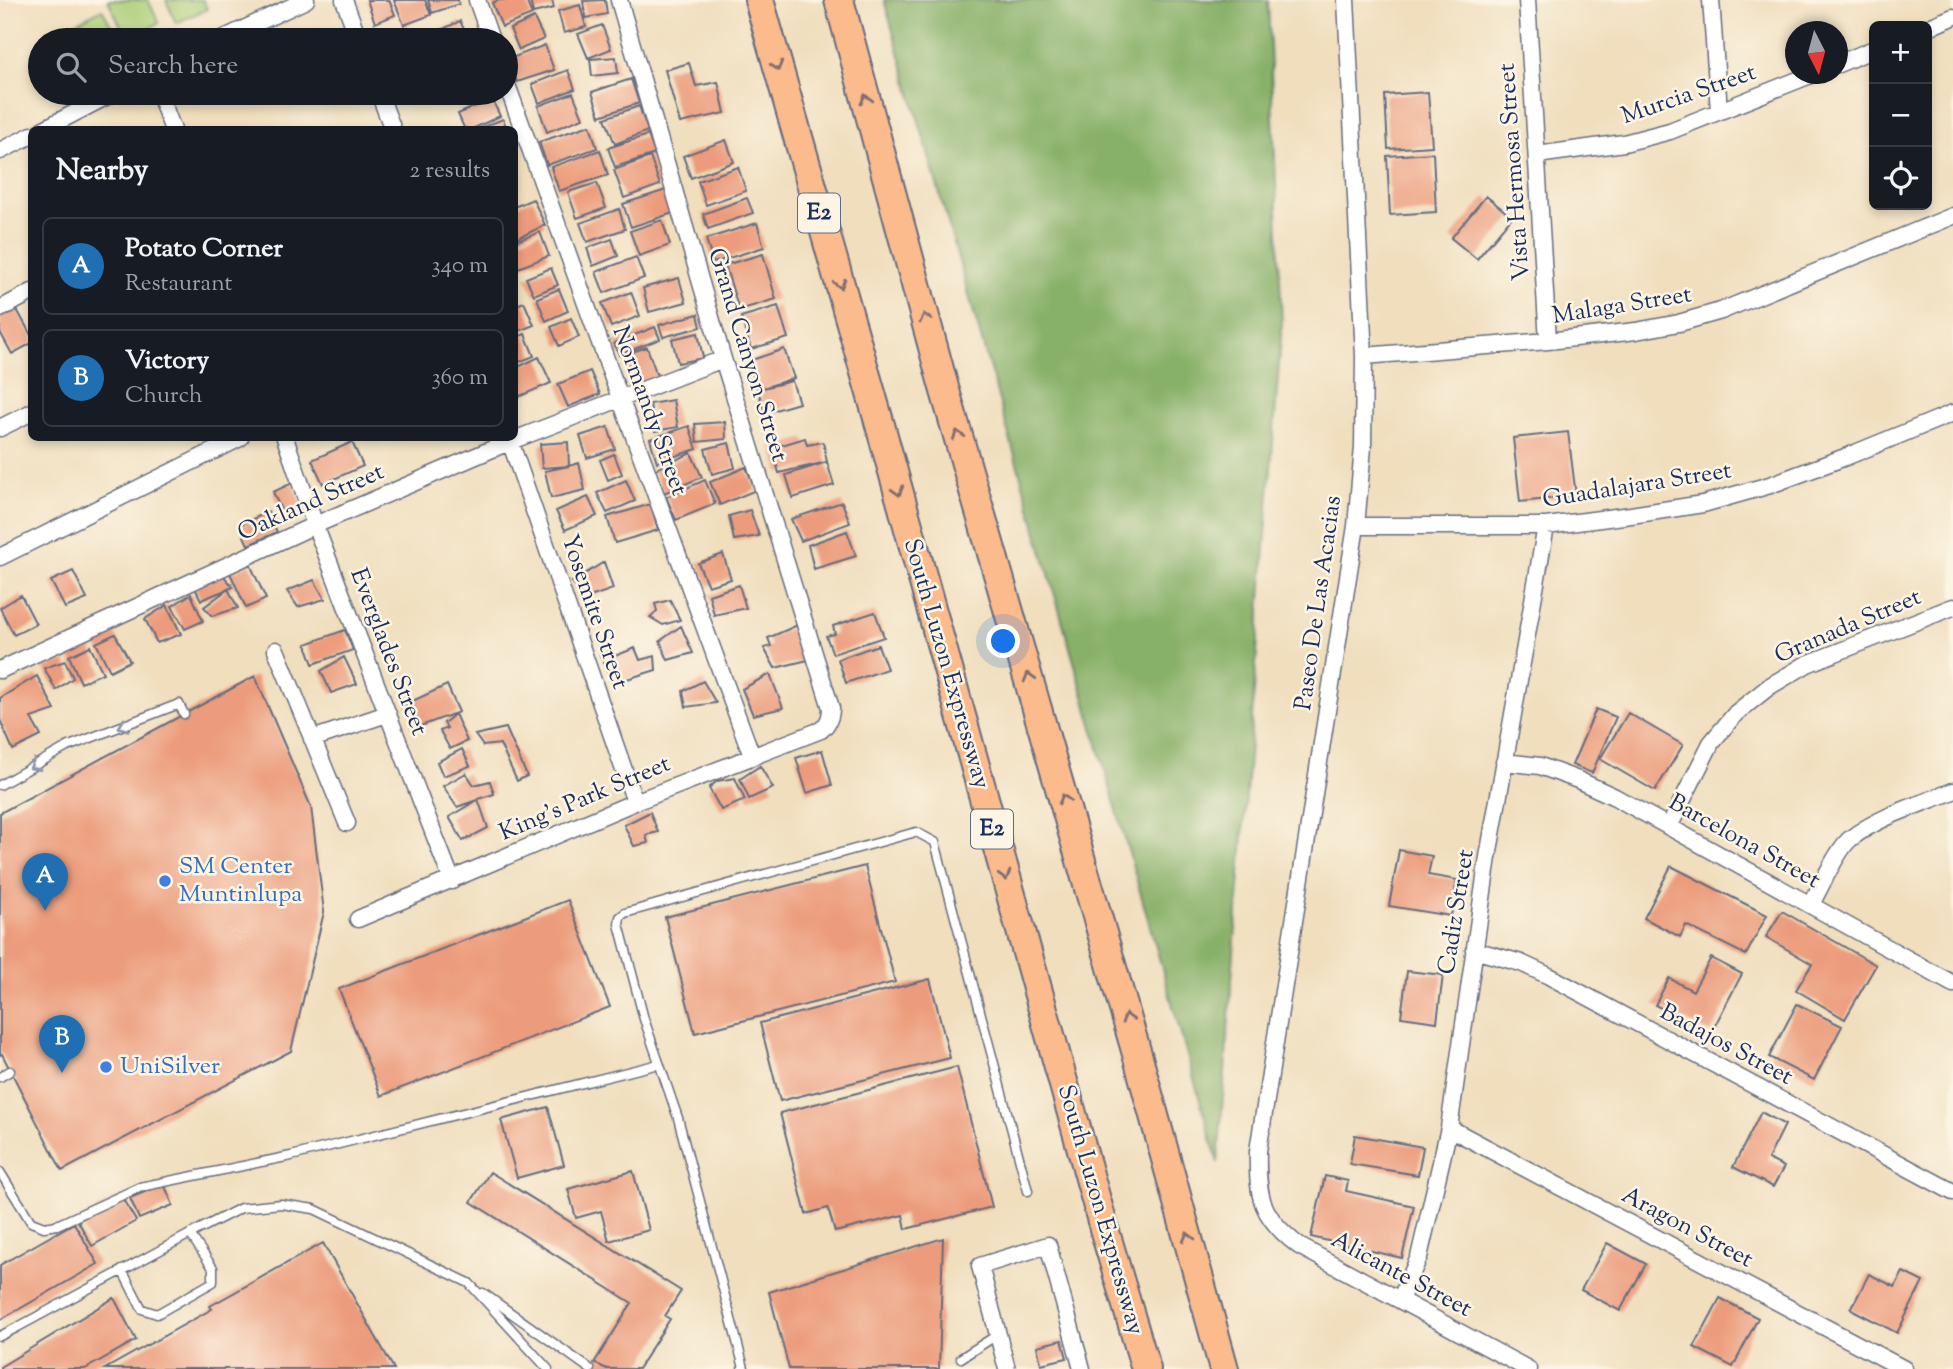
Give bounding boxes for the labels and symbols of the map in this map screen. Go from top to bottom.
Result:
north arrow [1785,21,1848,84]
street label: Murcia Street [1617,56,1761,134]
one-way arrow [769,59,784,71]
street label: Vista Hermosa Street [1490,62,1540,282]
one-way arrow [860,93,874,105]
road number: E2 [798,194,840,232]
street label: Grand Canyon Street [698,244,796,466]
one-way arrow [832,278,846,290]
street label: Malaga Street [1550,278,1694,334]
one-way arrow [919,312,934,324]
street label: Normandy Street [603,321,695,501]
one-way arrow [952,429,967,441]
street label: Guadalajara Street [1540,454,1734,518]
street label: Oakland Street [232,456,390,550]
one-way arrow [890,485,905,497]
street label: Paseo De Las Acacias [1287,493,1351,713]
street label: Yosemite Street [552,530,636,694]
street label: South Luzon Expressway [894,535,998,793]
street label: Everglades Street [340,563,436,741]
street label: Granada Street [1769,581,1927,673]
your location [986,624,1020,658]
one-way arrow [1023,671,1037,683]
one-way arrow [118,717,130,731]
street label: King's Park Street [494,748,676,850]
one-way arrow [28,758,41,771]
street label: Barcelona Street [1662,786,1826,898]
one-way arrow [1058,793,1073,805]
road number: E2 [971,810,1013,848]
street label: Cadiz Street [1430,847,1484,977]
place label: SM Center Muntinlupa [179,850,302,912]
pin: A [22,853,68,911]
one-way arrow [997,869,1012,881]
marker: SM Center Muntinlupa [157,873,173,889]
street label: Badajos Street [1653,996,1799,1094]
one-way arrow [1121,1012,1135,1024]
pin: B [39,1015,85,1073]
place label: UniSilver [120,1050,220,1084]
marker: UniSilver [98,1059,114,1075]
street label: South Luzon Expressway [1048,1081,1152,1339]
street label: Aragon Street [1615,1179,1759,1277]
street label: Alicante Street [1324,1224,1478,1326]
one-way arrow [1182,1231,1196,1243]

